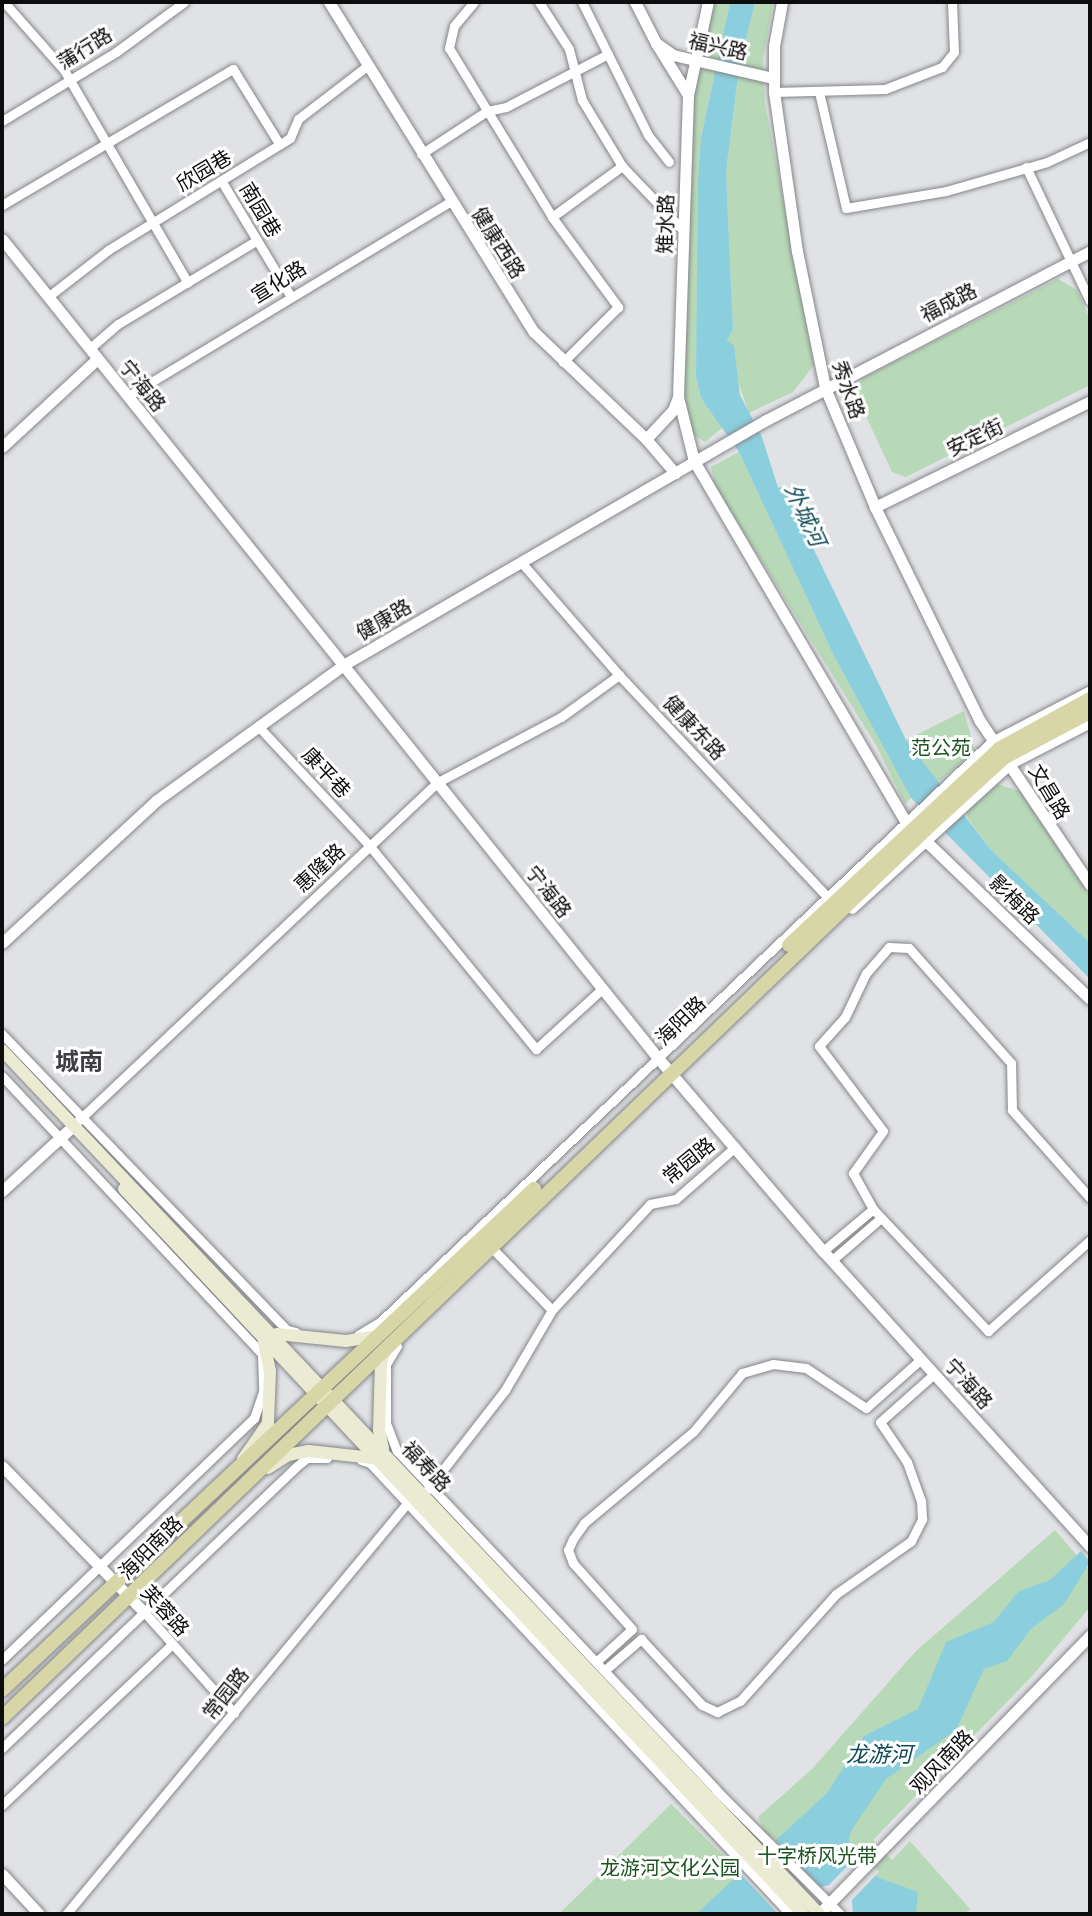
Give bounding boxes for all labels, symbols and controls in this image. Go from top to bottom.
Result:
street label: 蒲行路 [53,23,117,75]
street label: 福兴路 [686,29,750,65]
street label: 欣园巷 [172,145,236,197]
street label: 南园巷 [234,178,286,242]
street label: 雉水路 [653,194,679,254]
street label: 健康西路 [467,203,529,283]
street label: 宣化路 [247,256,311,308]
street label: 福成路 [917,279,981,327]
street label: 宁海路 [114,355,170,417]
street label: 秀水路 [827,358,869,422]
street label: 安定街 [943,414,1007,462]
water label: 外城河 [779,480,831,550]
street label: 健康路 [352,595,416,645]
street label: 健康东路 [658,691,730,765]
park label: 范公苑 [911,736,971,760]
street label: 康平巷 [297,743,355,803]
street label: 文昌路 [1023,760,1075,824]
street label: 惠隆路 [290,839,350,897]
street label: 宁海路 [520,861,576,923]
street label: 影梅路 [984,871,1044,929]
street label: 海阳路 [651,992,711,1050]
district label: 城南 [55,1049,103,1077]
street label: 常园路 [658,1133,720,1189]
street label: 宁海路 [939,1354,997,1414]
street label: 福寿路 [397,1437,455,1497]
street label: 海阳南路 [114,1511,188,1585]
street label: 芙蓉路 [136,1581,194,1641]
street label: 常园路 [198,1663,254,1725]
street label: 观风南路 [906,1725,978,1799]
water label: 龙游河 [846,1742,912,1768]
park label: 十字桥风光带 [757,1844,877,1868]
park label: 龙游河文化公园 [600,1856,740,1880]

